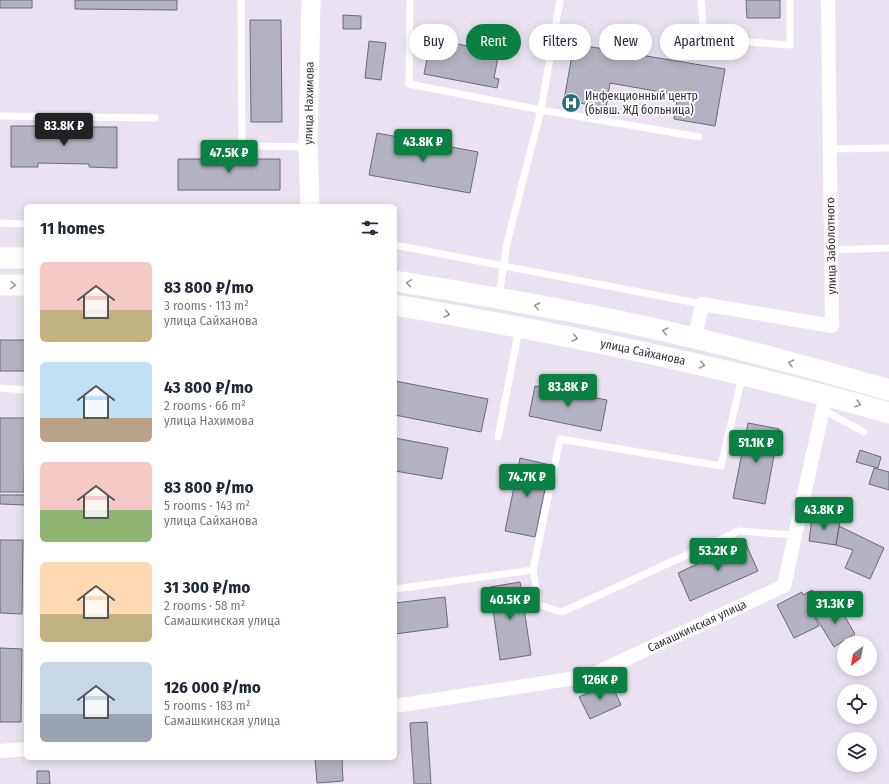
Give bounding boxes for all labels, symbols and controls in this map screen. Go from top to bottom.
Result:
chip: Buy [409,24,458,60]
chip: Rent [466,24,521,60]
chip: Filters [529,24,591,60]
chip: New [599,24,652,60]
chip: Apartment [660,24,749,60]
street label: улица Нахимова [301,61,317,145]
place label: Инфекционный центр (бывш. ЖД больница) [585,89,698,117]
hospital icon: Инфекционный центр (бывш. ЖД больница) [560,92,582,114]
pin: 83.8K ₽ [27,113,101,147]
text: 83.8K ₽ [44,118,84,133]
pin: 43.8K ₽ [386,129,460,163]
text: 43.8K ₽ [403,134,443,149]
pin: 47.5K ₽ [192,140,266,174]
text: 47.5K ₽ [210,145,248,160]
street label: улица Заболотного [823,197,839,295]
icon: filters [359,217,381,239]
text: 11 homes [40,218,105,239]
text: 83 800 ₽/mo [164,277,253,298]
icon: home [72,278,120,326]
one-way arrow [406,279,412,288]
one-way arrow [10,281,16,289]
text: 3 rooms · 113 m² [164,298,249,313]
one-way arrow [534,302,540,311]
one-way arrow [444,309,450,318]
text: улица Сайханова [164,313,258,328]
one-way arrow [661,328,668,336]
one-way arrow [572,334,578,342]
street label: улица Сайханова [599,336,687,368]
one-way arrow [788,359,795,368]
one-way arrow [699,361,705,369]
pin: 83.8K ₽ [531,374,605,408]
text: 43 800 ₽/mo [164,377,253,398]
icon: home [72,378,120,426]
text: 83.8K ₽ [548,379,588,394]
text: 2 rooms · 66 m² [164,398,246,413]
one-way arrow [854,399,861,408]
text: улица Нахимова [164,413,254,428]
pin: 51.1K ₽ [719,430,793,464]
text: 51.1K ₽ [738,435,774,450]
pin: 74.7K ₽ [490,464,564,498]
text: 74.7K ₽ [508,469,546,484]
text: 83 800 ₽/mo [164,477,253,498]
icon: home [72,478,120,526]
pin: 43.8K ₽ [787,497,861,531]
text: 5 rooms · 143 m² [164,498,250,513]
text: 43.8K ₽ [804,502,844,517]
text: улица Сайханова [164,513,258,528]
pin: 53.2K ₽ [681,538,755,572]
text: 53.2K ₽ [699,543,737,558]
text: 31 300 ₽/mo [164,577,250,598]
icon: home [72,578,120,626]
pin: 40.5K ₽ [473,587,547,621]
pin: 31.3K ₽ [798,591,872,625]
text: 40.5K ₽ [490,592,530,607]
text: 31.3K ₽ [816,596,854,611]
street label: Самашкинская улица [645,597,749,655]
text: 2 rooms · 58 m² [164,598,245,613]
text: Самашкинская улица [164,613,280,628]
north arrow [837,636,877,676]
map controls [837,636,877,772]
pin: 126K ₽ [567,667,633,701]
text: 126K ₽ [582,672,618,687]
text: 126 000 ₽/mo [164,677,261,698]
icon: home [72,678,120,726]
button: locate [837,684,877,724]
text: 5 rooms · 183 m² [164,698,250,713]
text: Самашкинская улица [164,713,280,728]
button: layers [837,732,877,772]

